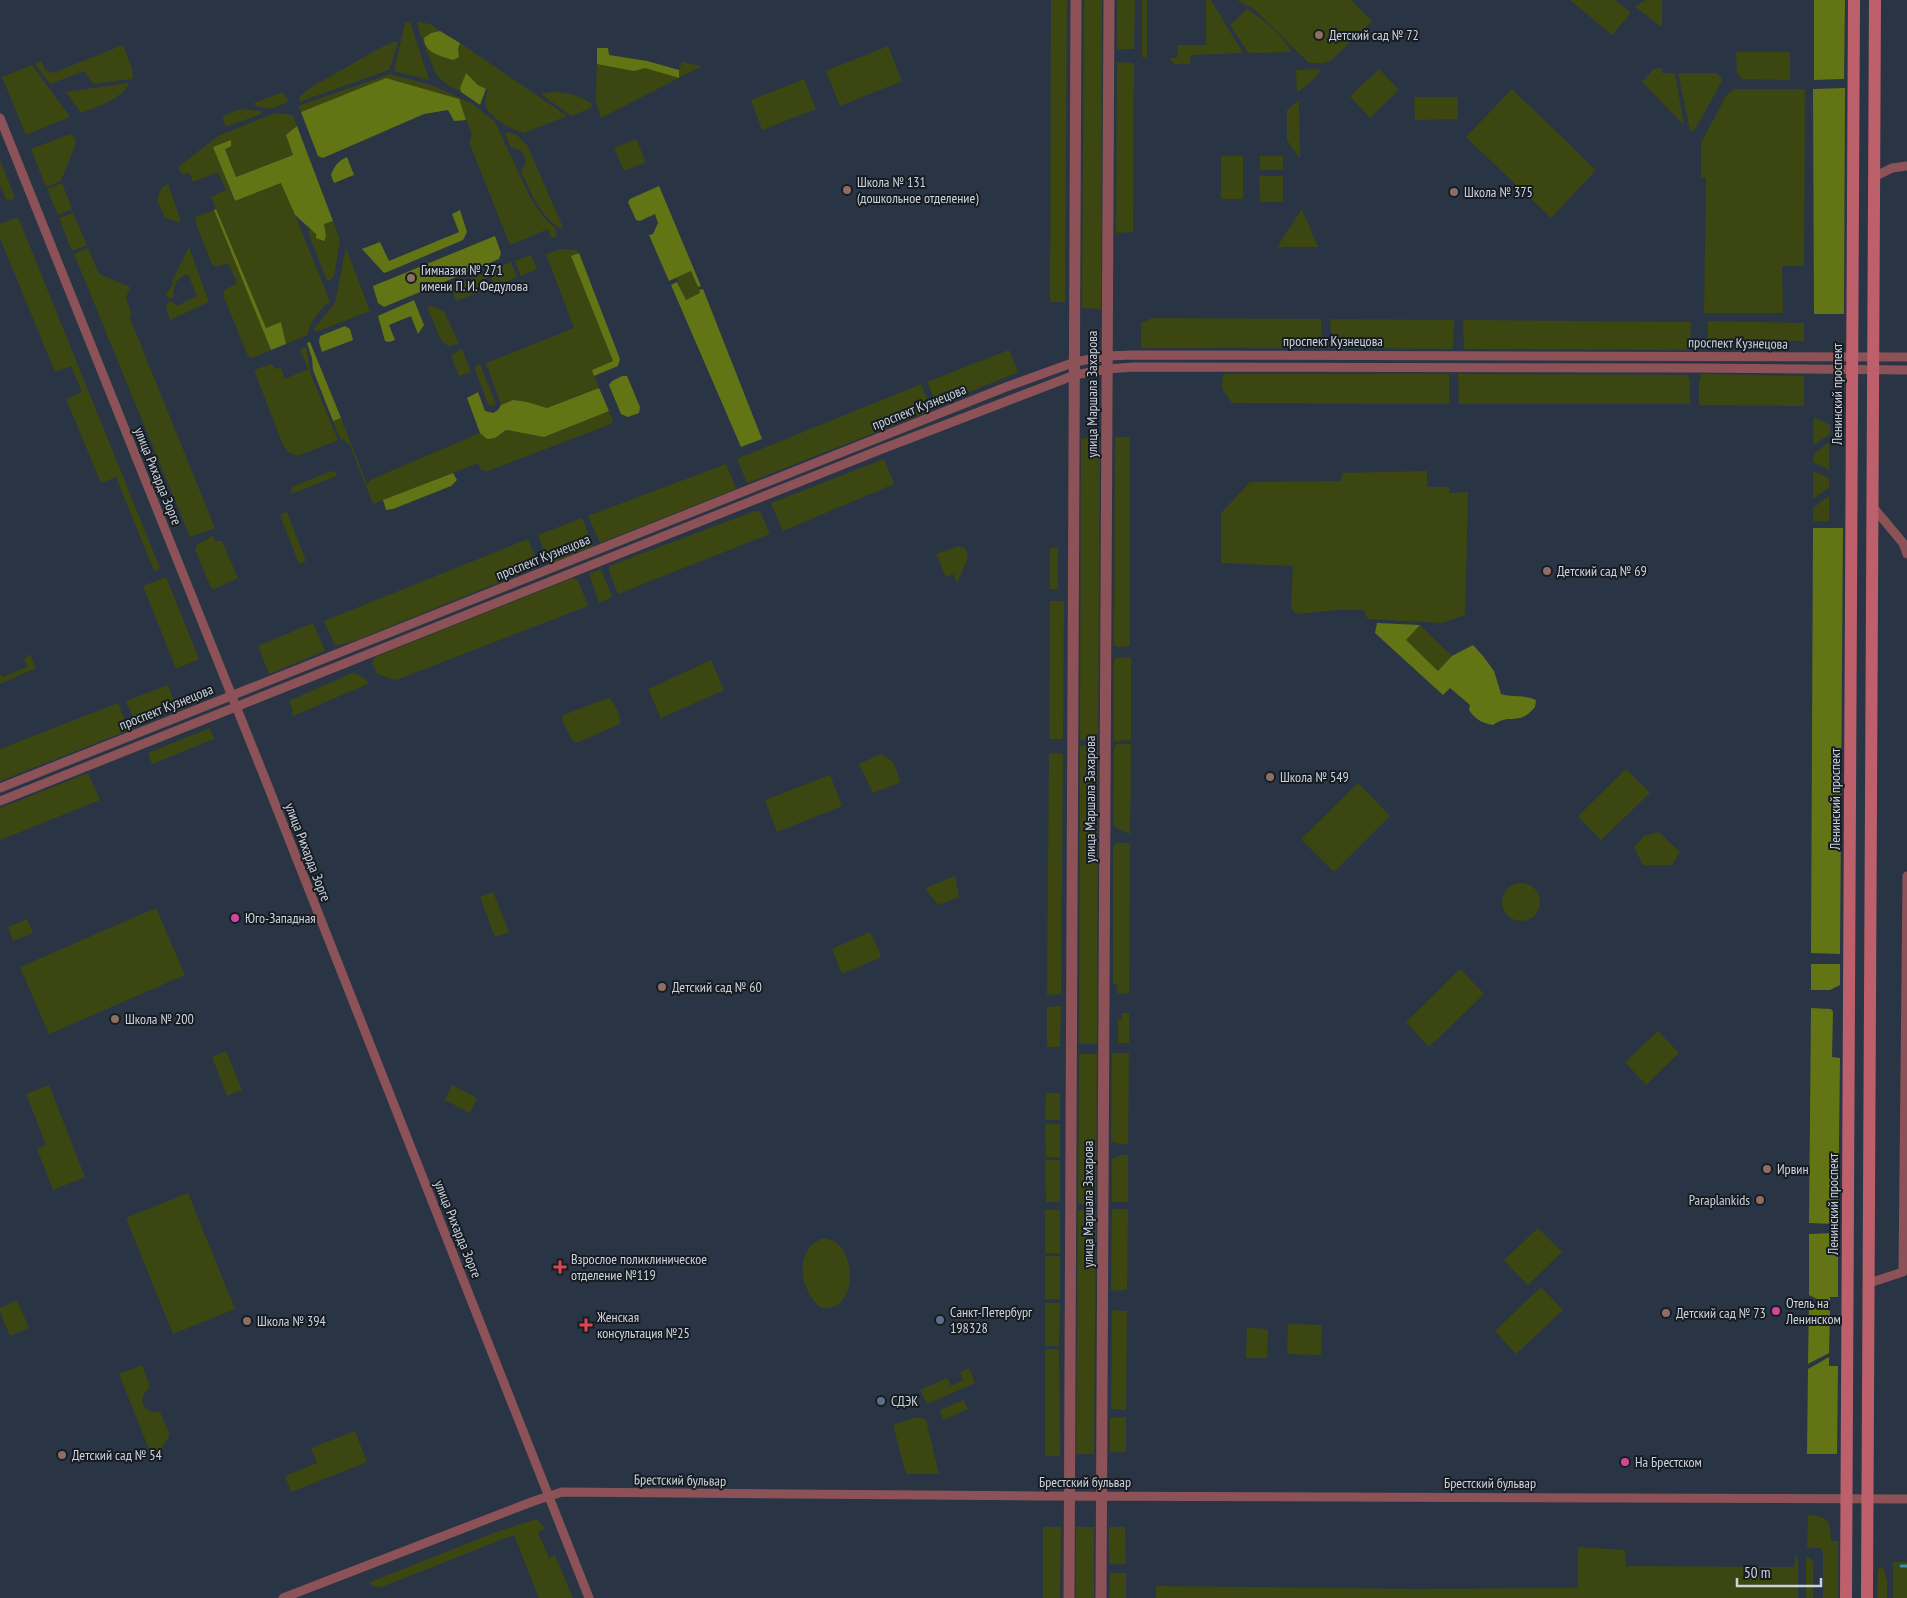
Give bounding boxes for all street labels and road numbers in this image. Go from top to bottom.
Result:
street label: улица Маршала Захарова [1083,331,1101,457]
street label: проспект Кузнецова [1283,332,1383,350]
street label: проспект Кузнецова [1688,333,1788,353]
street label: Ленинский проспект [1828,343,1846,446]
street label: проспект Кузнецова [869,380,969,434]
street label: улица Рихарда Зорге [130,424,186,528]
street label: проспект Кузнецова [493,530,593,584]
street label: проспект Кузнецова [116,680,216,734]
street label: улица Маршала Захарова [1081,736,1099,862]
street label: Ленинский проспект [1826,748,1844,851]
street label: улица Рихарда Зорге [281,800,335,904]
street label: улица Маршала Захарова [1079,1141,1097,1267]
street label: Ленинский проспект [1824,1153,1842,1256]
street label: улица Рихарда Зорге [430,1177,486,1281]
street label: Брестский бульвар [634,1470,726,1490]
street label: Брестский бульвар [1039,1473,1131,1491]
street label: Брестский бульвар [1444,1474,1536,1492]

